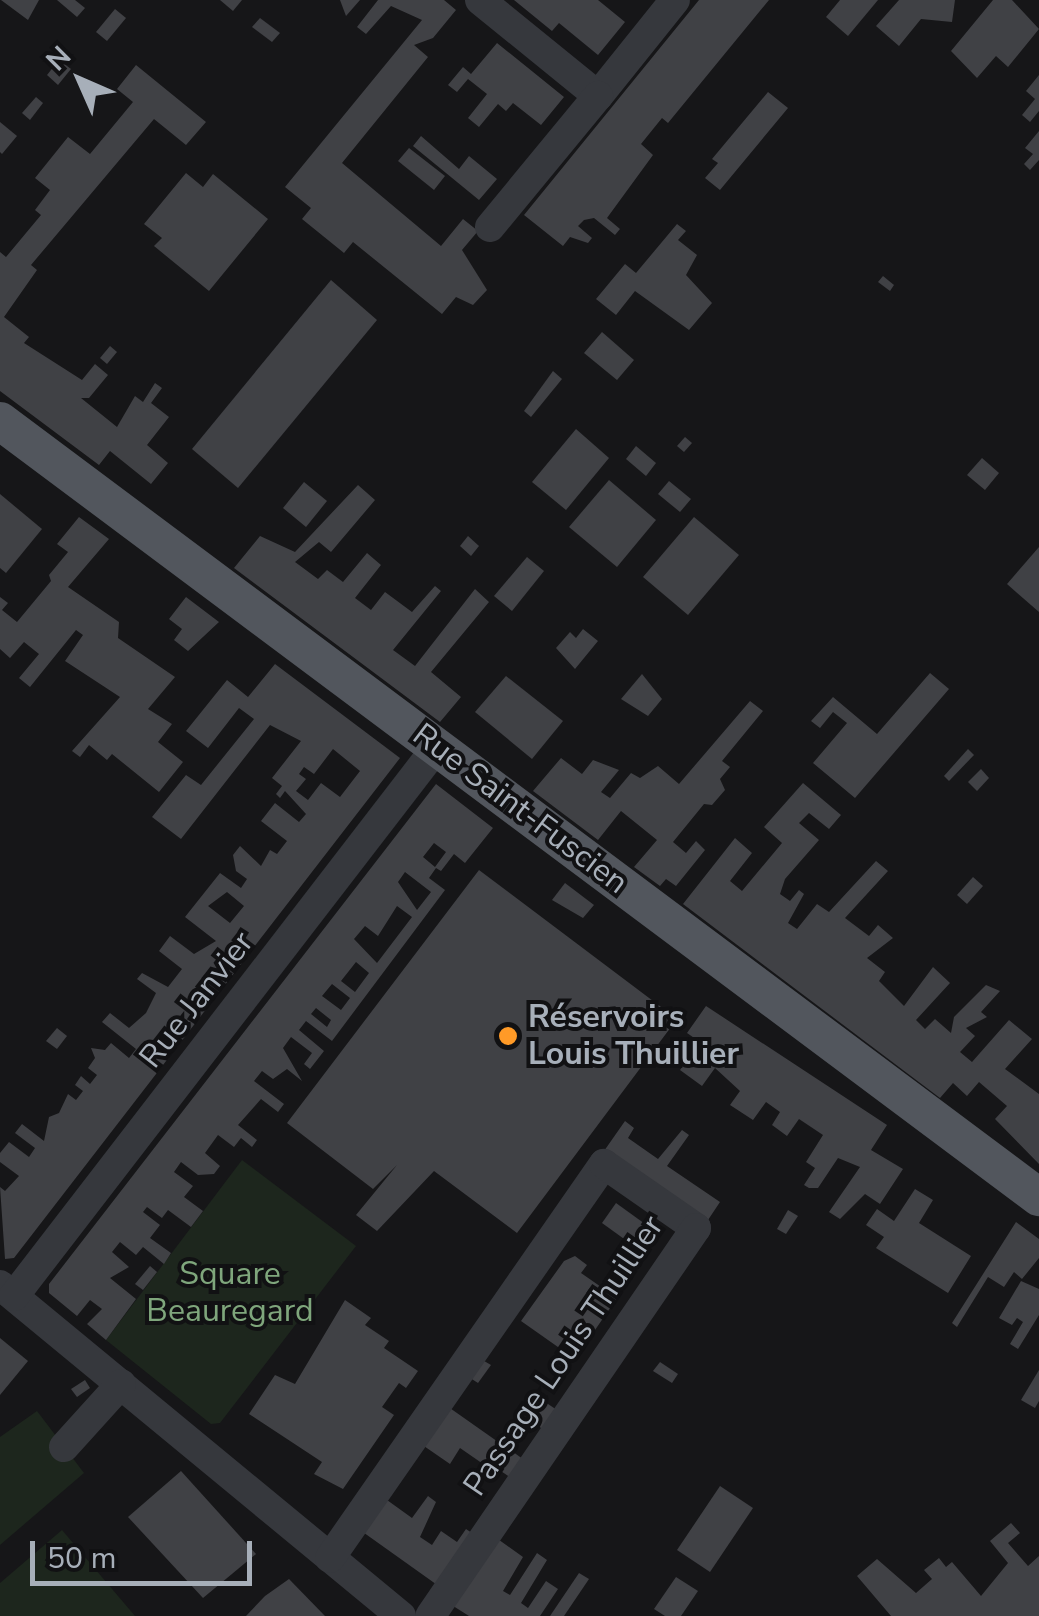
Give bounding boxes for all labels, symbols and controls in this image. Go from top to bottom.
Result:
north arrow [30,30,130,130]
text: N [38,38,80,80]
street label: Rue Saint-Fuscien [405,716,635,902]
street label: Rue Janvier [132,924,262,1076]
place label: Réservoirs Louis Thuillier [528,999,739,1074]
marker: Réservoirs Louis Thuillier [497,1025,519,1047]
street label: Passage Louis Thuillier [456,1209,672,1503]
park label: Square Beauregard [146,1256,314,1331]
scale bar [35,1521,258,1583]
text: 50 m [47,1538,116,1579]

